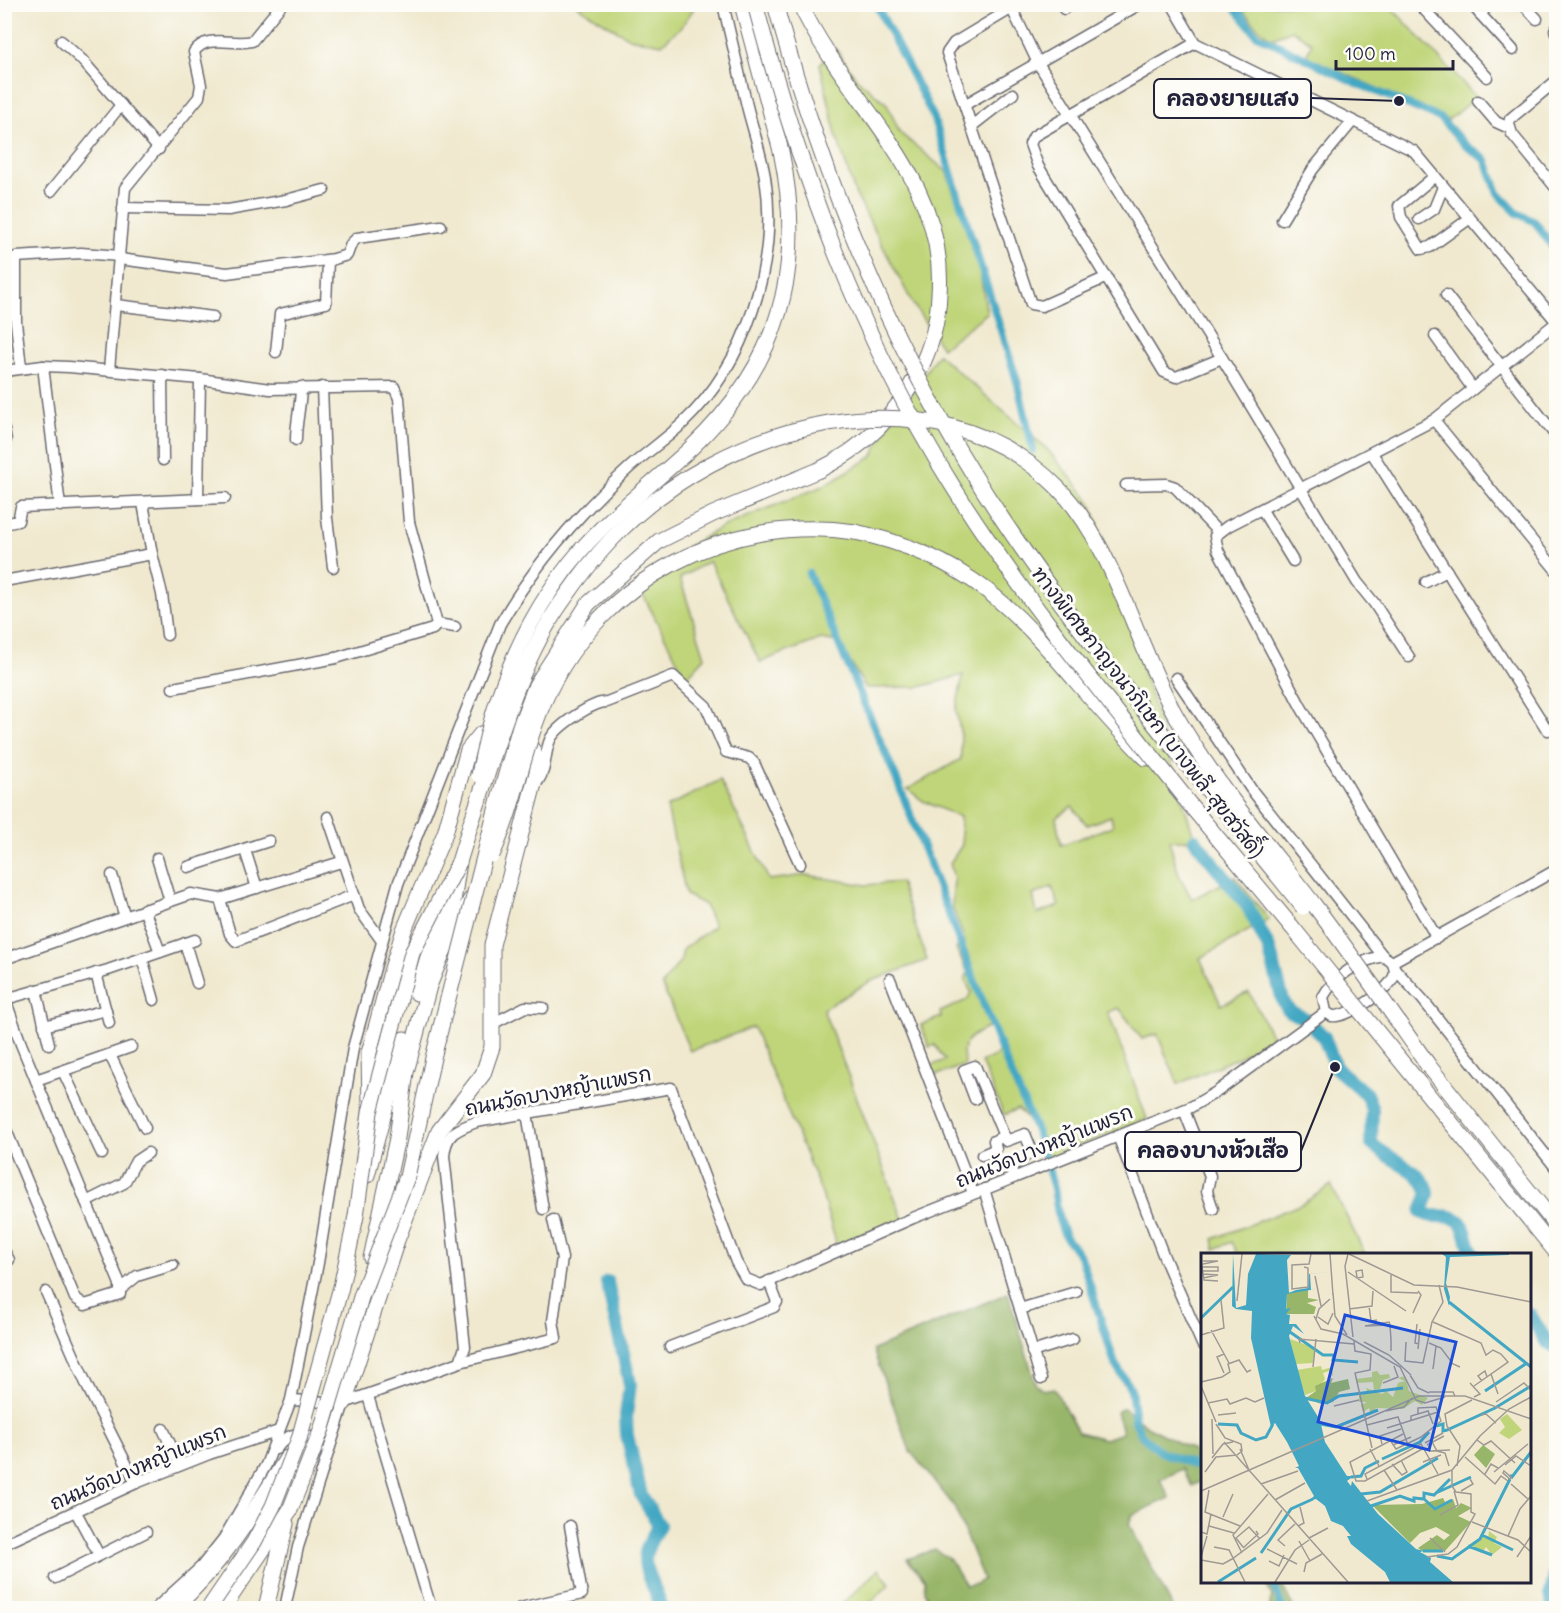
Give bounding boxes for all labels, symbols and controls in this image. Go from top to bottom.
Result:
scale bar [1336,33,1453,71]
text: 100 m [1345,42,1396,65]
callout: คลองยายแสง [1154,79,1311,118]
text: คลองยายแสง [1167,85,1299,112]
street label: ทางพิเศษกาญจนาภิเษก (บางพลี-สุขสวัสดิ์) [1024,558,1274,865]
street label: ถนนวัดบางหญ้าแพรก [463,1060,653,1121]
street label: ถนนวัดบางหญ้าแพรก [951,1098,1136,1193]
callout: คลองบางหัวเสือ [1125,1132,1301,1171]
text: คลองบางหัวเสือ [1137,1137,1289,1164]
inset map [1201,1253,1531,1583]
street label: ถนนวัดบางหญ้าแพรก [46,1418,230,1515]

